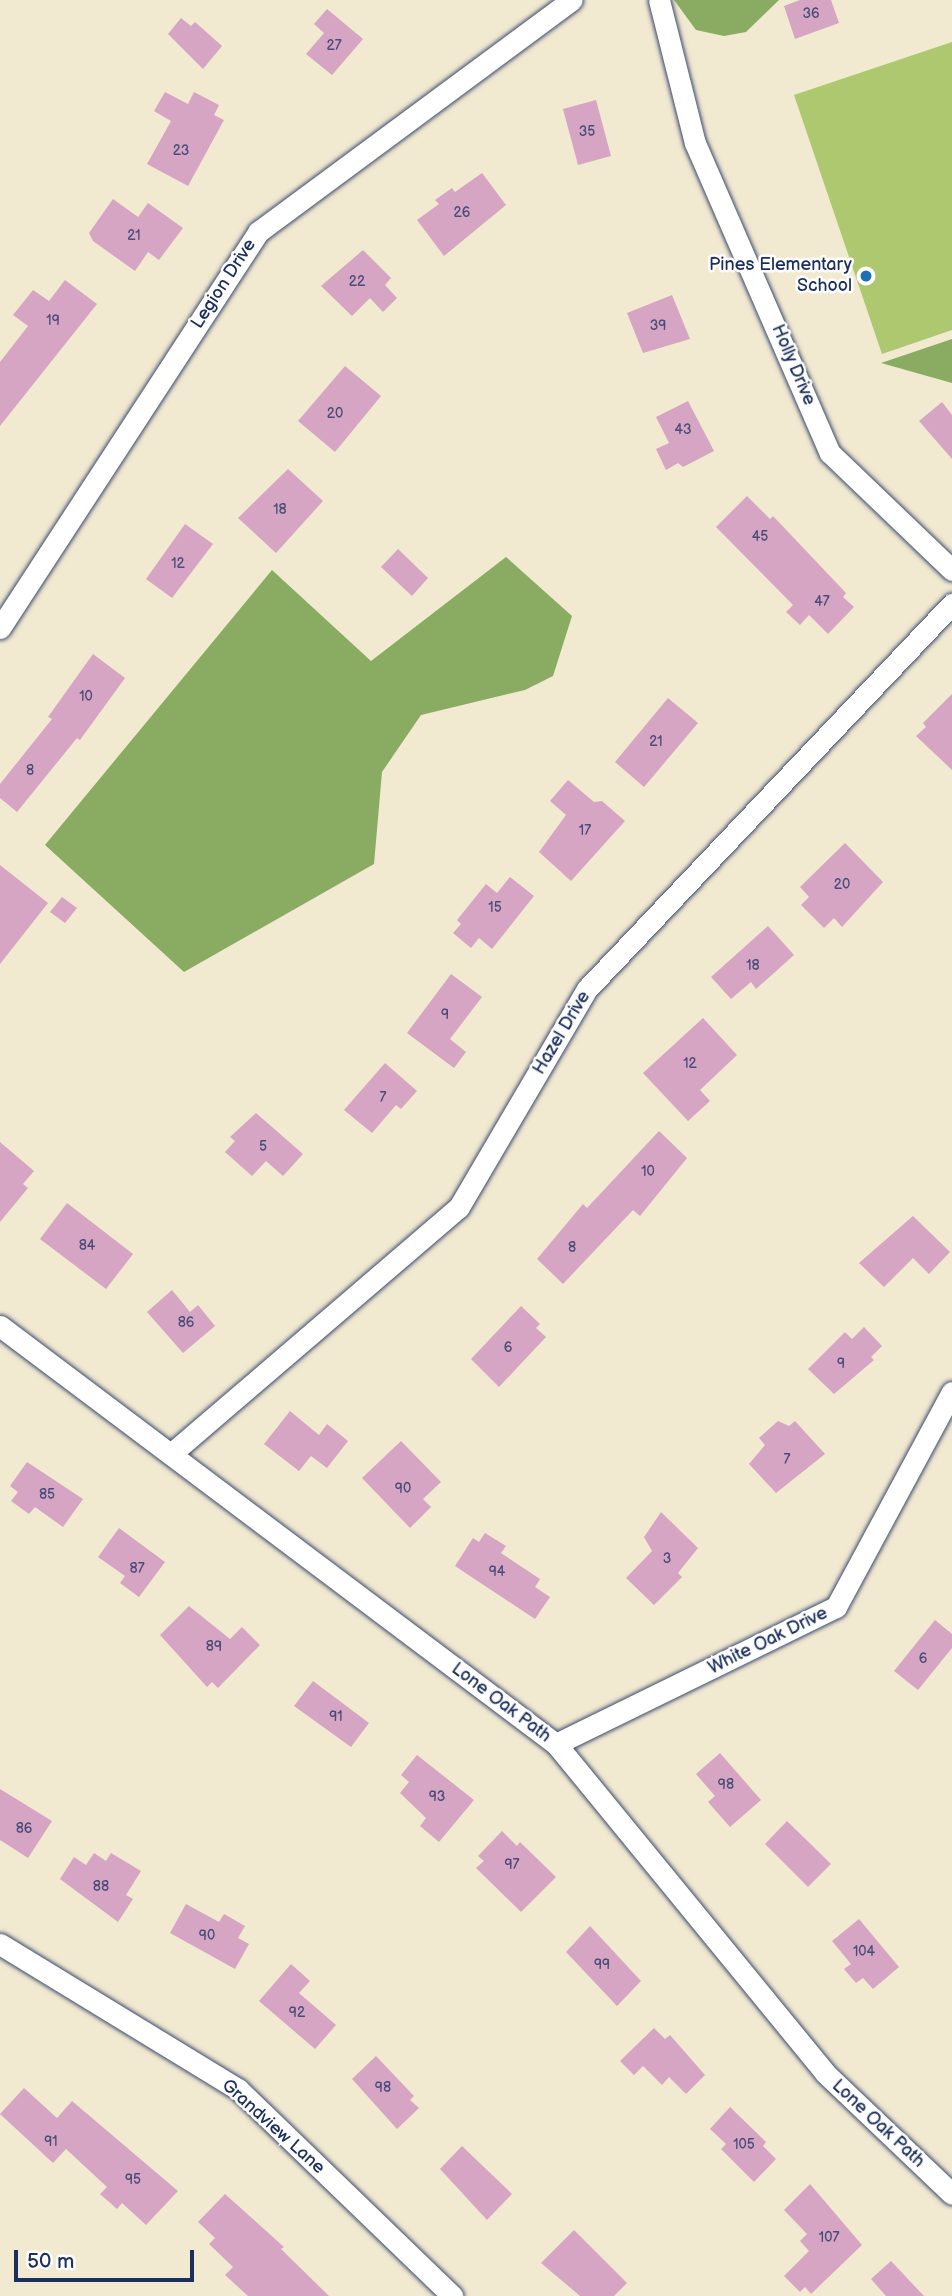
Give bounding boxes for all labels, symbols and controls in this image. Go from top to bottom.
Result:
house number: 36 [802,6,820,22]
house number: 27 [326,38,342,54]
house number: 35 [579,124,595,140]
house number: 23 [173,143,189,159]
house number: 26 [454,205,470,221]
house number: 21 [127,228,141,244]
street label: Legion Drive [187,235,261,333]
place label: Pines Elementary School [709,255,852,298]
marker: Pines Elementary School [858,268,874,284]
house number: 22 [349,274,365,290]
house number: 19 [46,313,60,329]
house number: 39 [650,318,666,334]
street label: Holly Drive [766,321,820,409]
house number: 20 [327,406,343,422]
house number: 43 [674,422,692,438]
house number: 18 [273,502,287,518]
house number: 45 [752,529,768,545]
house number: 12 [171,556,185,572]
house number: 47 [814,594,830,610]
house number: 10 [79,689,93,705]
house number: 21 [649,734,663,750]
house number: 8 [26,763,34,779]
house number: 17 [579,823,591,839]
house number: 20 [834,877,850,893]
house number: 15 [488,900,502,916]
house number: 18 [746,958,760,974]
street label: Hazel Drive [529,987,595,1079]
house number: 9 [441,1007,449,1023]
house number: 12 [683,1056,697,1072]
house number: 7 [380,1090,386,1106]
house number: 5 [259,1139,267,1155]
house number: 10 [641,1164,655,1180]
house number: 84 [79,1238,95,1254]
house number: 8 [568,1240,576,1256]
house number: 86 [178,1315,194,1331]
house number: 6 [504,1340,512,1356]
house number: 9 [837,1356,845,1372]
house number: 7 [784,1452,790,1468]
house number: 90 [395,1481,411,1497]
house number: 85 [39,1487,55,1503]
house number: 3 [663,1551,671,1567]
house number: 87 [129,1561,145,1577]
house number: 94 [489,1564,505,1580]
street label: White Oak Drive [705,1603,831,1679]
house number: 89 [206,1639,222,1655]
house number: 6 [919,1651,927,1667]
street label: Lone Oak Path [447,1658,555,1748]
house number: 91 [329,1709,343,1725]
house number: 98 [718,1777,734,1793]
house number: 93 [429,1789,445,1805]
house number: 86 [16,1821,32,1837]
house number: 97 [505,1857,519,1873]
house number: 88 [93,1879,109,1895]
house number: 90 [199,1928,215,1944]
house number: 104 [853,1944,875,1960]
house number: 99 [594,1957,610,1973]
house number: 92 [289,2005,305,2021]
street label: Grandview Lane [217,2075,329,2179]
street label: Lone Oak Path [827,2075,929,2173]
house number: 98 [375,2080,391,2096]
house number: 91 [44,2134,58,2150]
house number: 105 [733,2137,755,2153]
house number: 95 [125,2172,141,2188]
house number: 107 [819,2230,839,2246]
scale bar [18,2236,198,2280]
text: 50 m [27,2249,74,2274]

